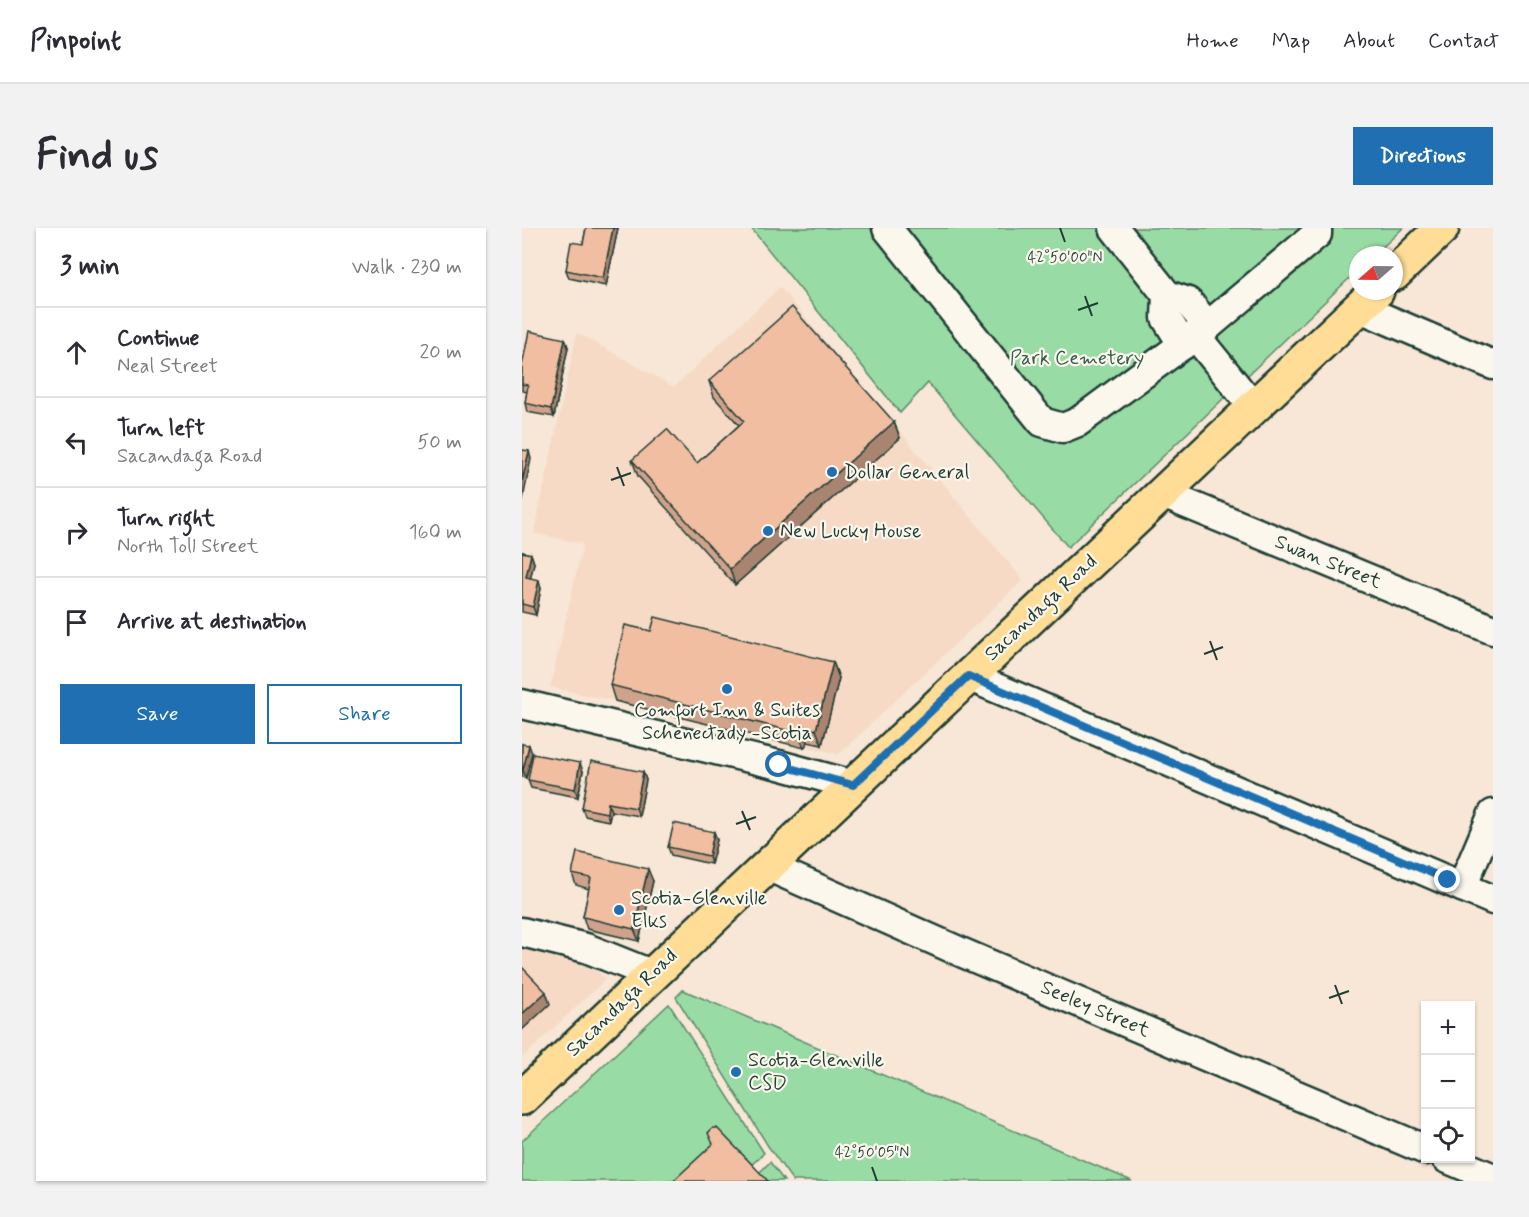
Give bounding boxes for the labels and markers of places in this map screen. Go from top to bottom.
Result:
place label: Dollar General [844,459,970,486]
marker: Dollar General [825,465,839,479]
place label: New Lucky House [780,518,921,545]
marker: New Lucky House [761,524,775,538]
marker: Comfort Inn & Suites Schenectady -Scotia [720,682,734,696]
place label: Comfort Inn & Suites Schenectady -Scotia [634,697,820,747]
place label: Scotia-Glenville Elks [631,885,767,935]
marker: Scotia-Glenville Elks [612,903,626,917]
place label: Scotia-Glenville CSD [748,1047,884,1097]
marker: Scotia-Glenville CSD [729,1065,743,1079]

